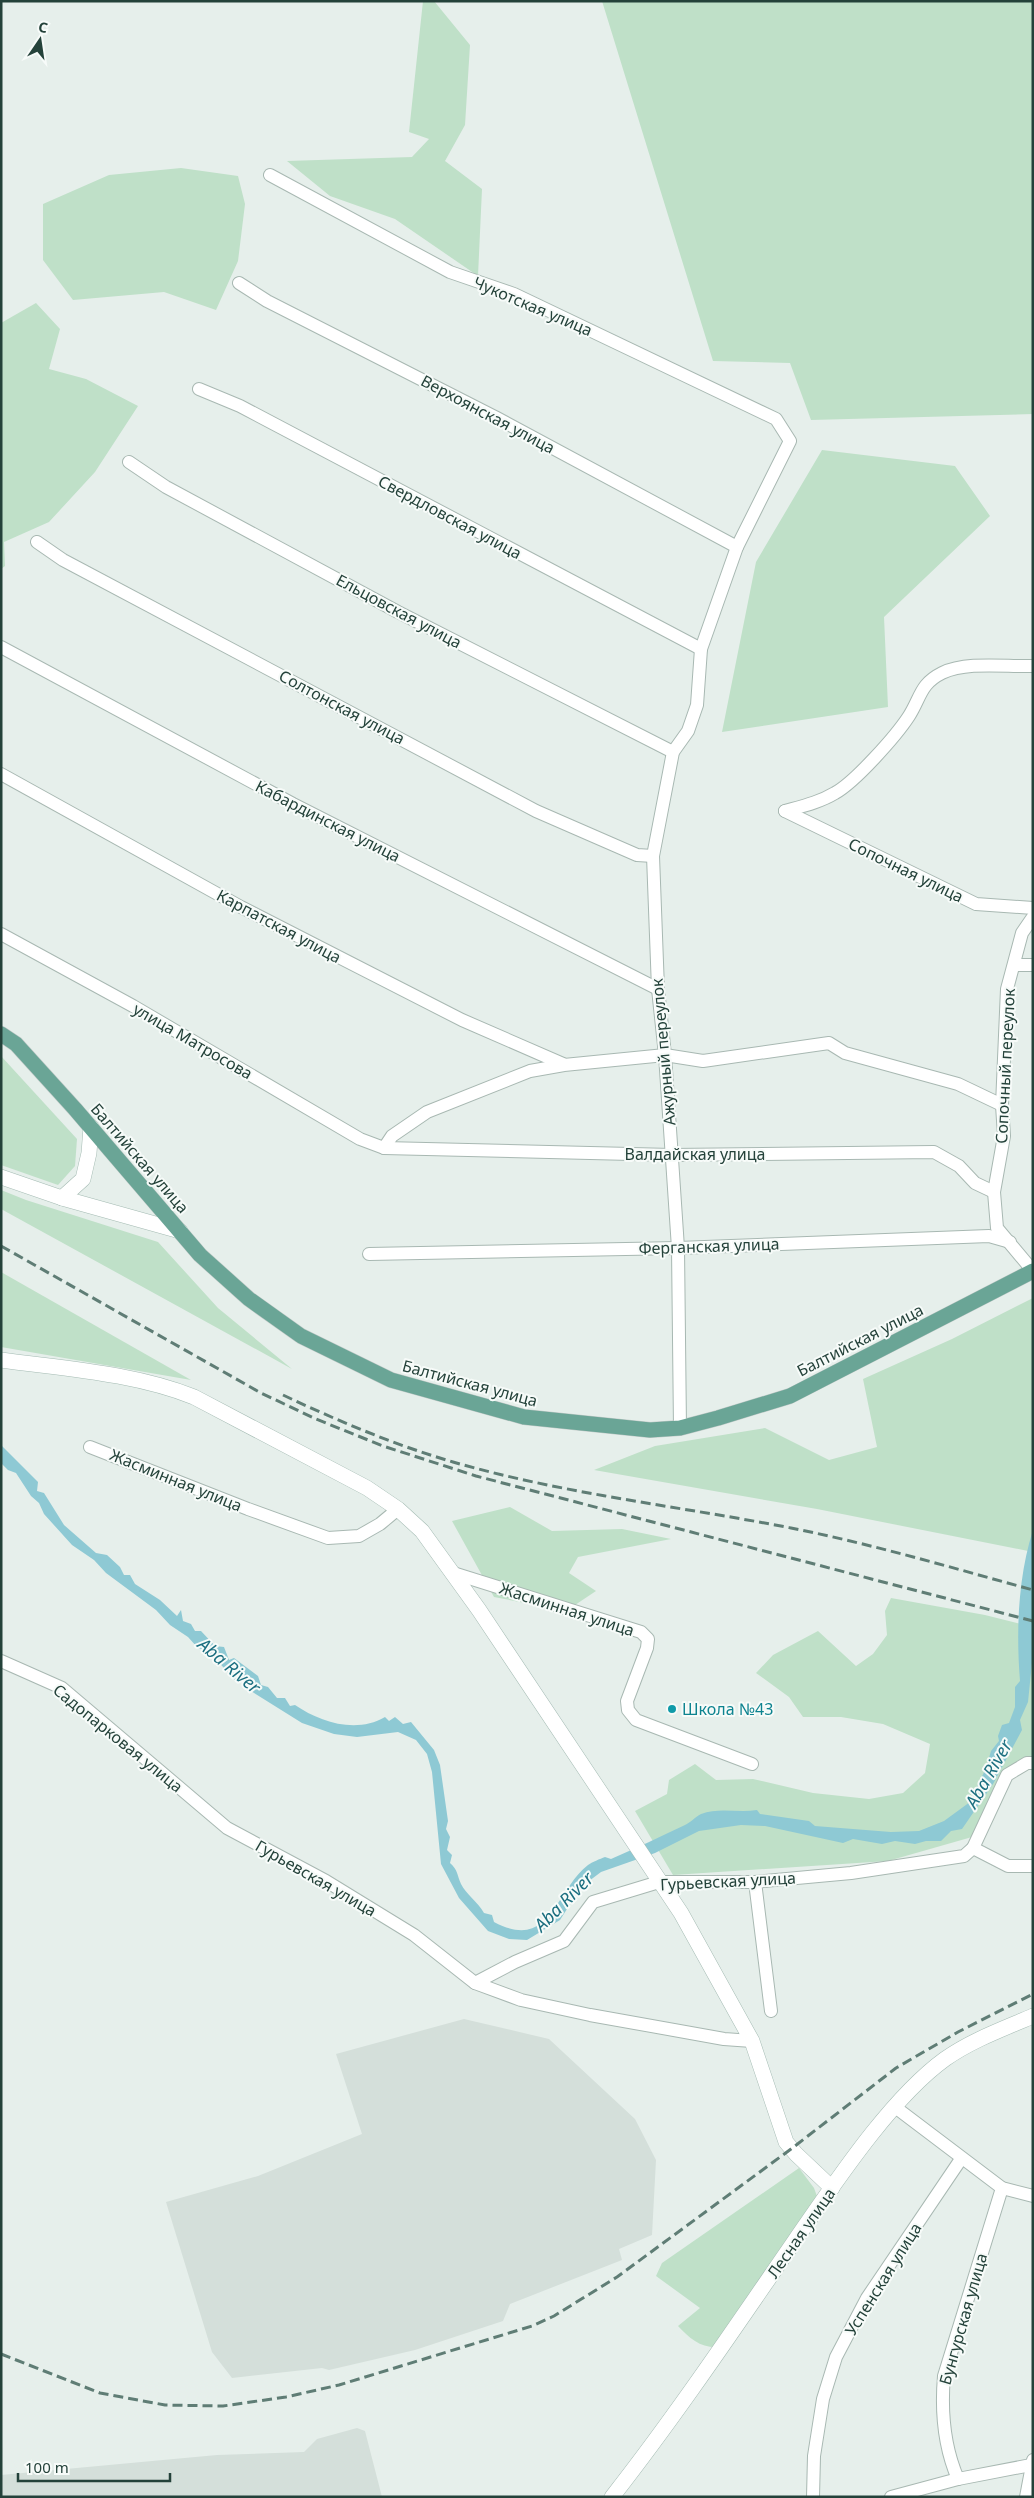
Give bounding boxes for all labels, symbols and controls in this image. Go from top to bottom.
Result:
north arrow [15,15,65,65]
text: С [36,17,50,37]
street label: Чукотская улица [470,271,596,341]
street label: Верхоянская улица [417,369,559,459]
street label: Свердловская улица [374,470,526,564]
street label: Ельцовская улица [332,569,466,653]
street label: Солтонская улица [275,665,409,749]
street label: Кабардинская улица [252,775,404,867]
street label: Сопочная улица [845,833,967,907]
street label: Карпатская улица [213,884,345,968]
street label: Ажурный переулок [646,977,680,1126]
street label: Сопочный переулок [990,987,1020,1144]
street label: улица Матросова [129,998,257,1084]
street label: Балтийская улица [86,1098,194,1218]
street label: Валдайская улица [625,1143,765,1165]
street label: Ферганская улица [638,1233,780,1259]
street label: Балтийская улица [793,1299,927,1381]
street label: Балтийская улица [400,1354,540,1412]
street label: Жасминная улица [107,1443,245,1517]
street label: Жасминная улица [497,1577,637,1641]
water label: Aba River [192,1631,267,1699]
street label: Садопарковая улица [49,1679,187,1797]
place label: Школа №43 [682,1698,773,1720]
marker: Школа №43 [666,1703,678,1715]
water label: Aba River [958,1734,1018,1814]
street label: Гурьевская улица [252,1834,380,1922]
water label: Aba River [527,1866,599,1938]
street label: Гурьевская улица [660,1866,796,1896]
street label: Лесная улица [762,2184,840,2282]
street label: Успенская улица [840,2219,926,2339]
street label: Бунгурская улица [934,2250,992,2388]
scale bar [18,2450,170,2482]
text: 100 m [25,2457,69,2477]

